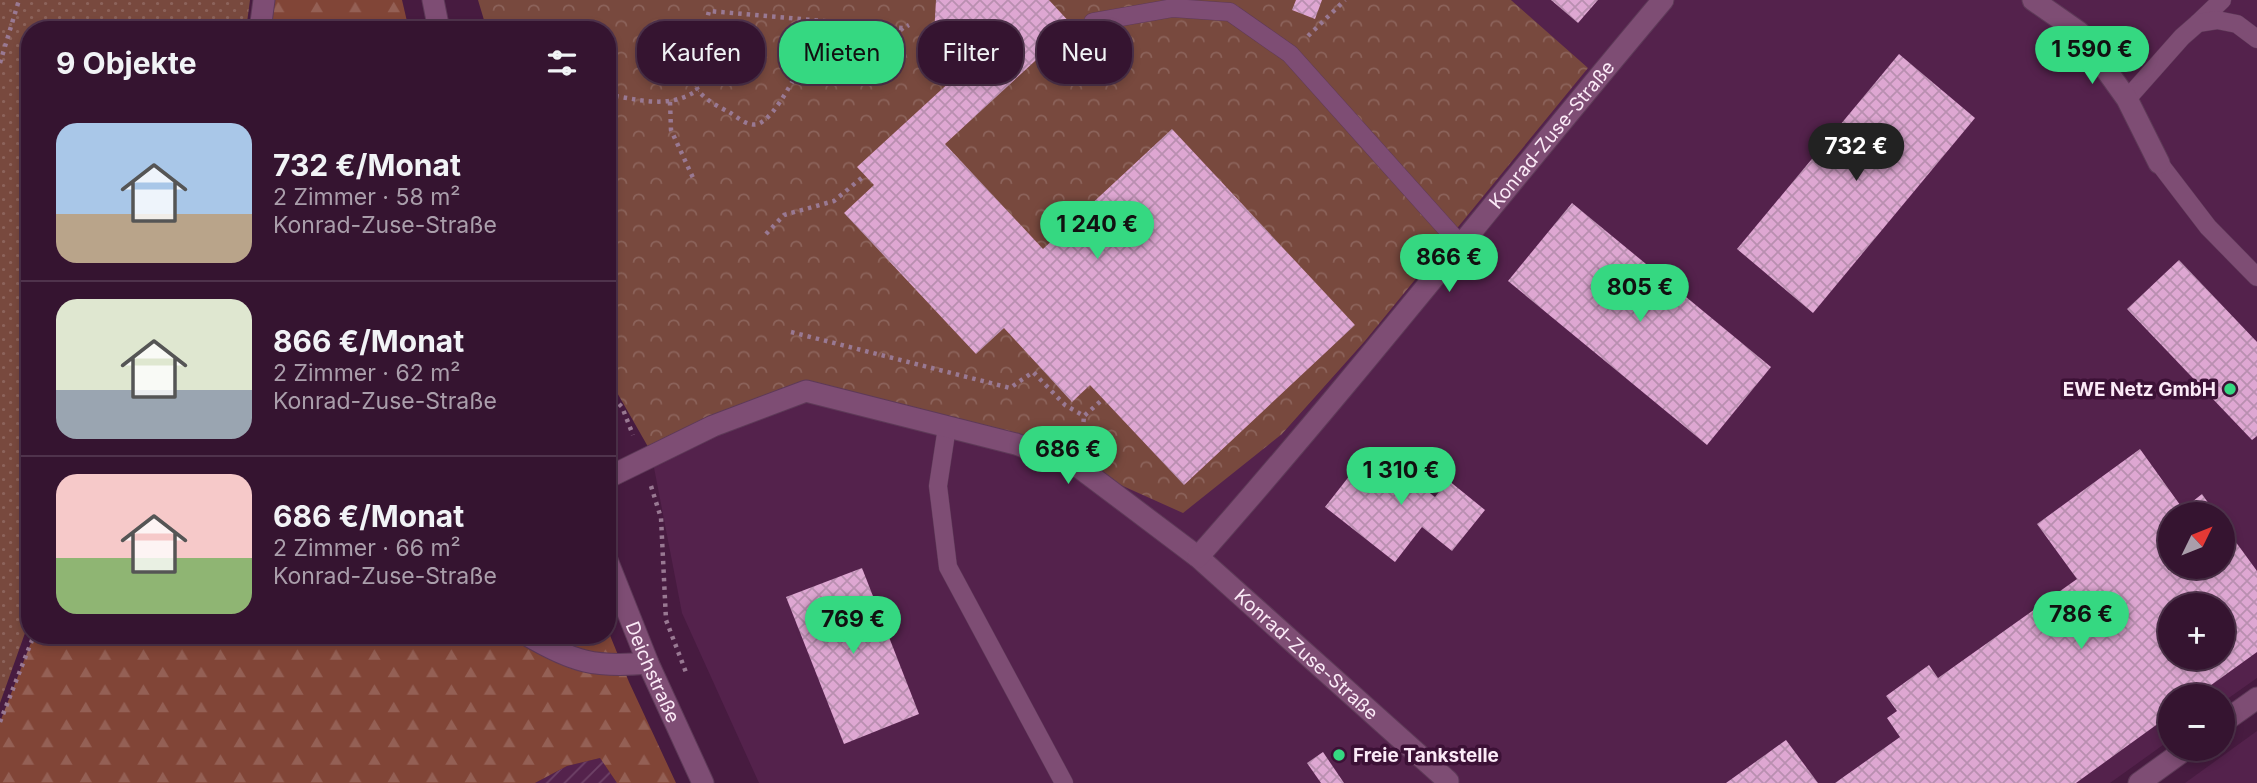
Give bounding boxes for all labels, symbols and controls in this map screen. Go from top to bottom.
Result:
chip: Kaufen [637,21,765,84]
chip: Mieten [779,21,904,84]
chip: Filter [918,21,1023,84]
chip: Neu [1037,21,1132,84]
pin: 1 590 € [2027,27,2157,86]
text: 1 590 € [2051,35,2133,63]
icon: filters [543,44,581,82]
text: 9 Objekte [56,45,197,81]
street label: Konrad-Zuse-Straße [1484,56,1620,213]
pin: 732 € [1807,124,1905,183]
text: 732 € [1824,132,1888,160]
text: 732 €/Monat [273,147,461,183]
icon: home [112,151,196,235]
text: 2 Zimmer · 58 m² [273,183,460,211]
pin: 1 240 € [1032,202,1162,261]
text: 1 240 € [1056,210,1138,238]
text: Konrad-Zuse-Straße [273,211,497,239]
pin: 866 € [1400,234,1498,294]
text: 866 € [1416,243,1482,271]
pin: 805 € [1591,264,1689,324]
text: 805 € [1607,273,1673,301]
text: 866 €/Monat [273,323,464,359]
icon: home [112,327,196,411]
text: 2 Zimmer · 62 m² [273,359,461,387]
place label: EWE Netz GmbH [2063,378,2216,401]
marker: EWE Netz GmbH [2222,381,2238,397]
text: Konrad-Zuse-Straße [273,387,497,415]
pin: 686 € [1019,426,1117,486]
text: 686 € [1035,435,1101,463]
pin: 1 310 € [1336,448,1466,507]
text: 1 310 € [1363,456,1439,484]
text: 686 €/Monat [273,498,464,534]
icon: home [112,502,196,586]
north arrow [2158,502,2235,579]
map controls [2158,502,2235,761]
text: 2 Zimmer · 66 m² [273,534,461,562]
text: Konrad-Zuse-Straße [273,562,497,590]
street label: Konrad-Zuse-Straße [1230,584,1383,725]
pin: 786 € [2032,592,2130,651]
button: + [2158,593,2235,670]
pin: 769 € [804,596,902,656]
text: 786 € [2049,600,2113,628]
text: 769 € [821,605,885,633]
street label: Deichstraße [621,618,685,726]
button: − [2158,684,2235,761]
place label: Freie Tankstelle [1353,744,1499,767]
marker: Freie Tankstelle [1331,747,1347,763]

